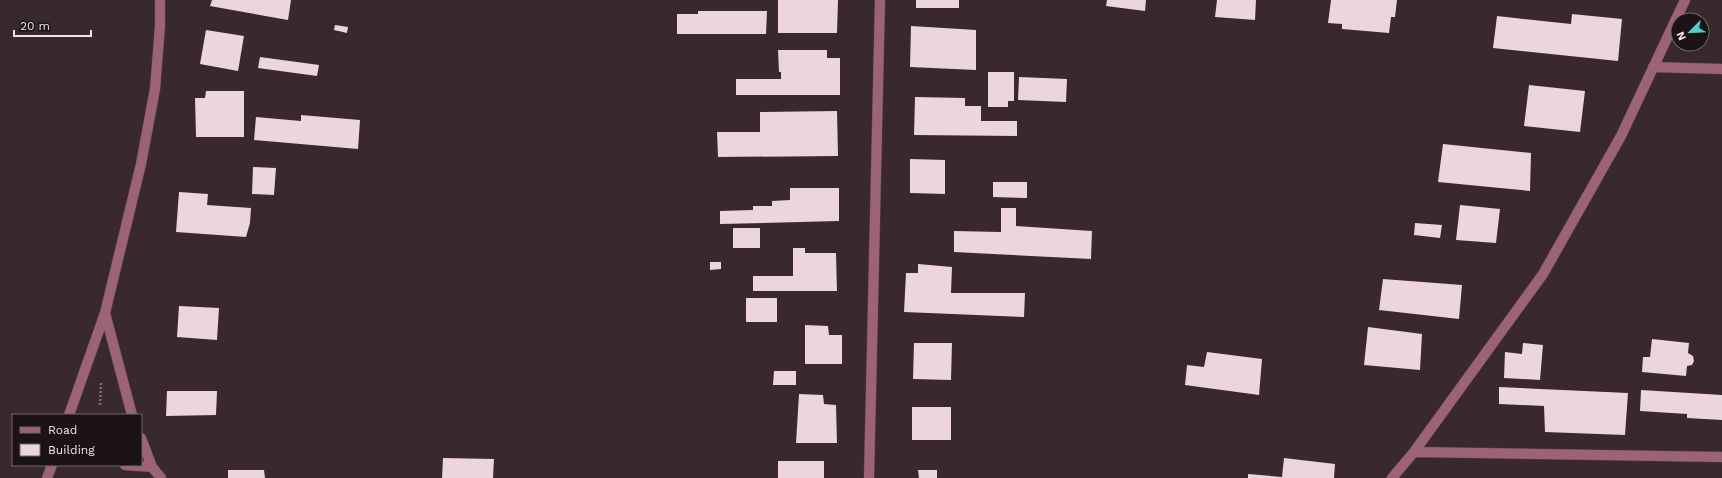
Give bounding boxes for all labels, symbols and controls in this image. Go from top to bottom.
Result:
scale bar [14,12,91,38]
north arrow [1670,12,1710,52]
text: 20 m [20,19,50,33]
text: N [1674,29,1689,42]
legend [12,414,142,466]
text: Road [48,423,77,437]
text: Building [48,443,95,457]

